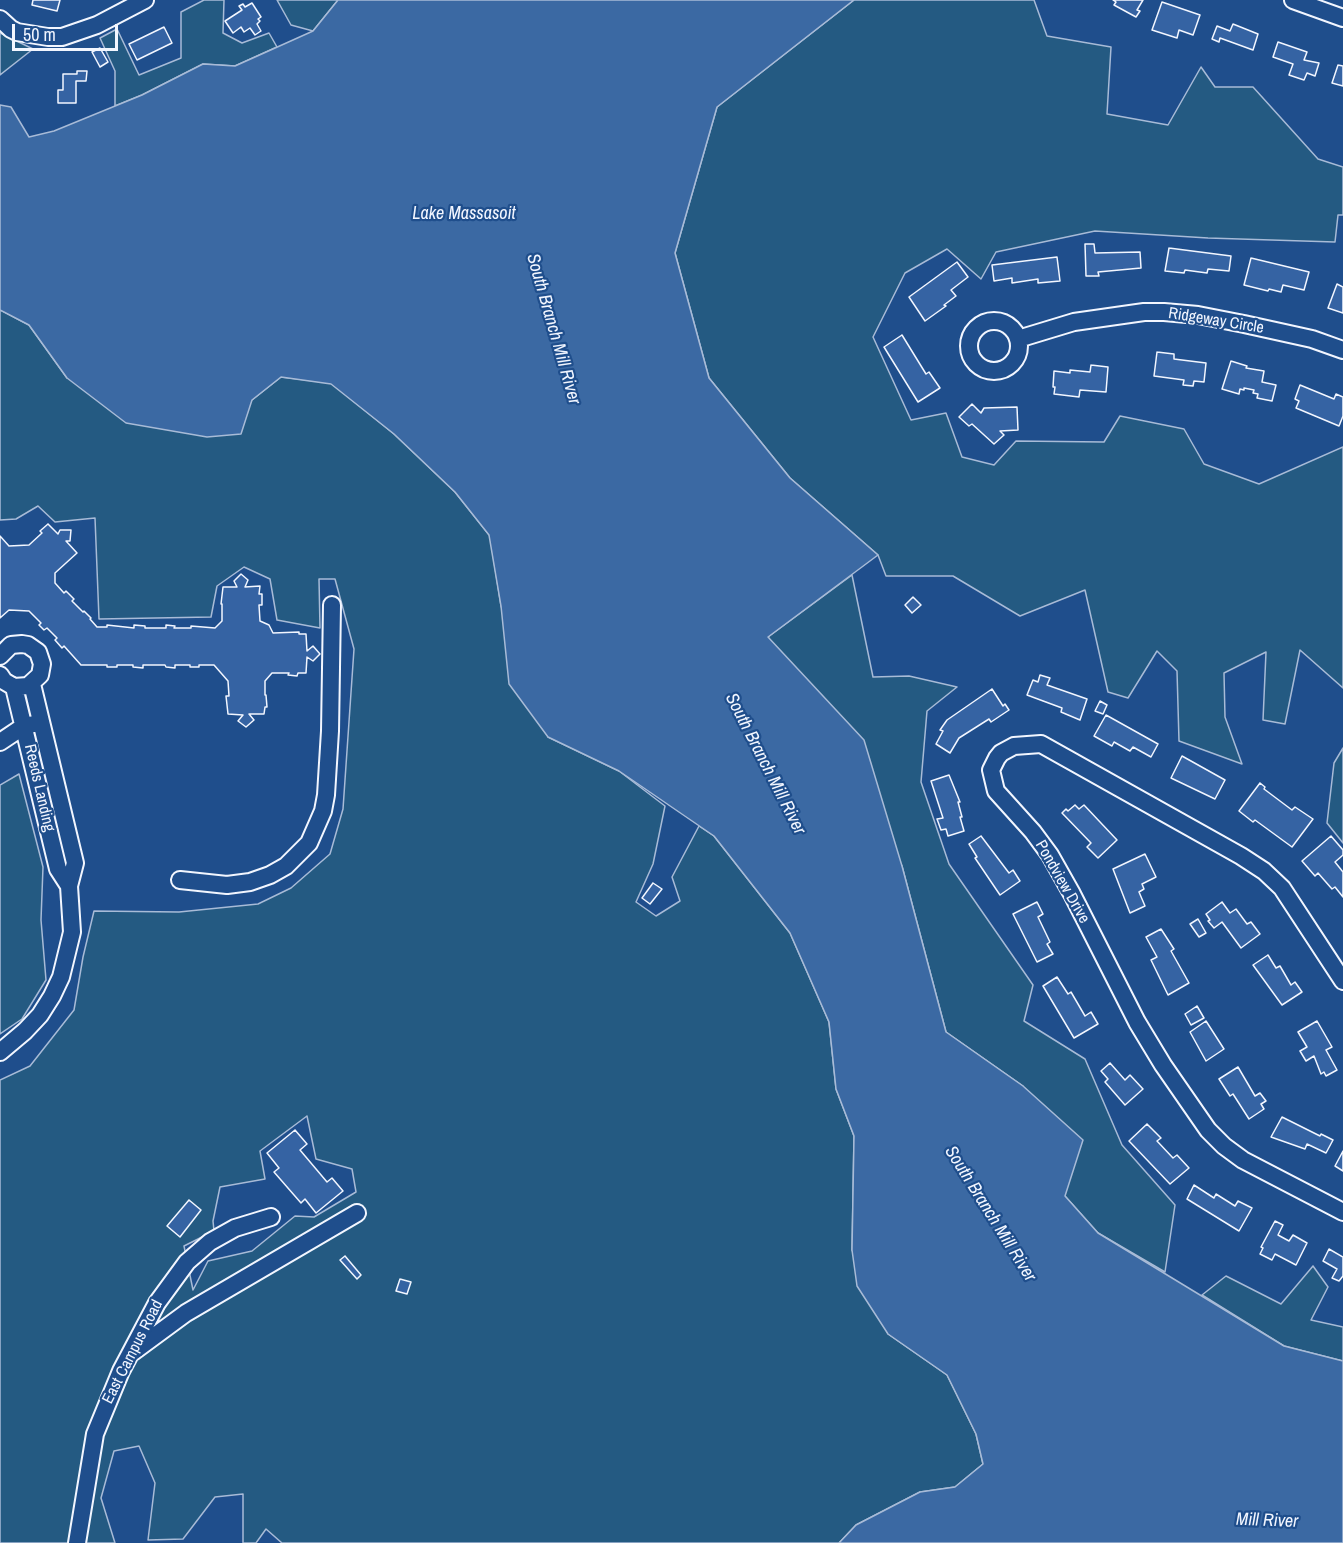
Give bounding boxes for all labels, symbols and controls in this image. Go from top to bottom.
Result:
scale bar [15,12,122,50]
text: 50 m [23,22,56,47]
water label: Lake Massasoit [412,203,516,225]
water label: South Branch Mill River [521,251,585,407]
street label: Ridgeway Circle [1167,304,1265,338]
water label: South Branch Mill River [720,690,810,838]
street label: Reeds Landing [20,742,58,834]
street label: Pondview Drive [1031,837,1093,927]
water label: South Branch Mill River [940,1142,1040,1286]
street label: East Campus Road [99,1297,167,1407]
water label: Mill River [1235,1509,1299,1533]

